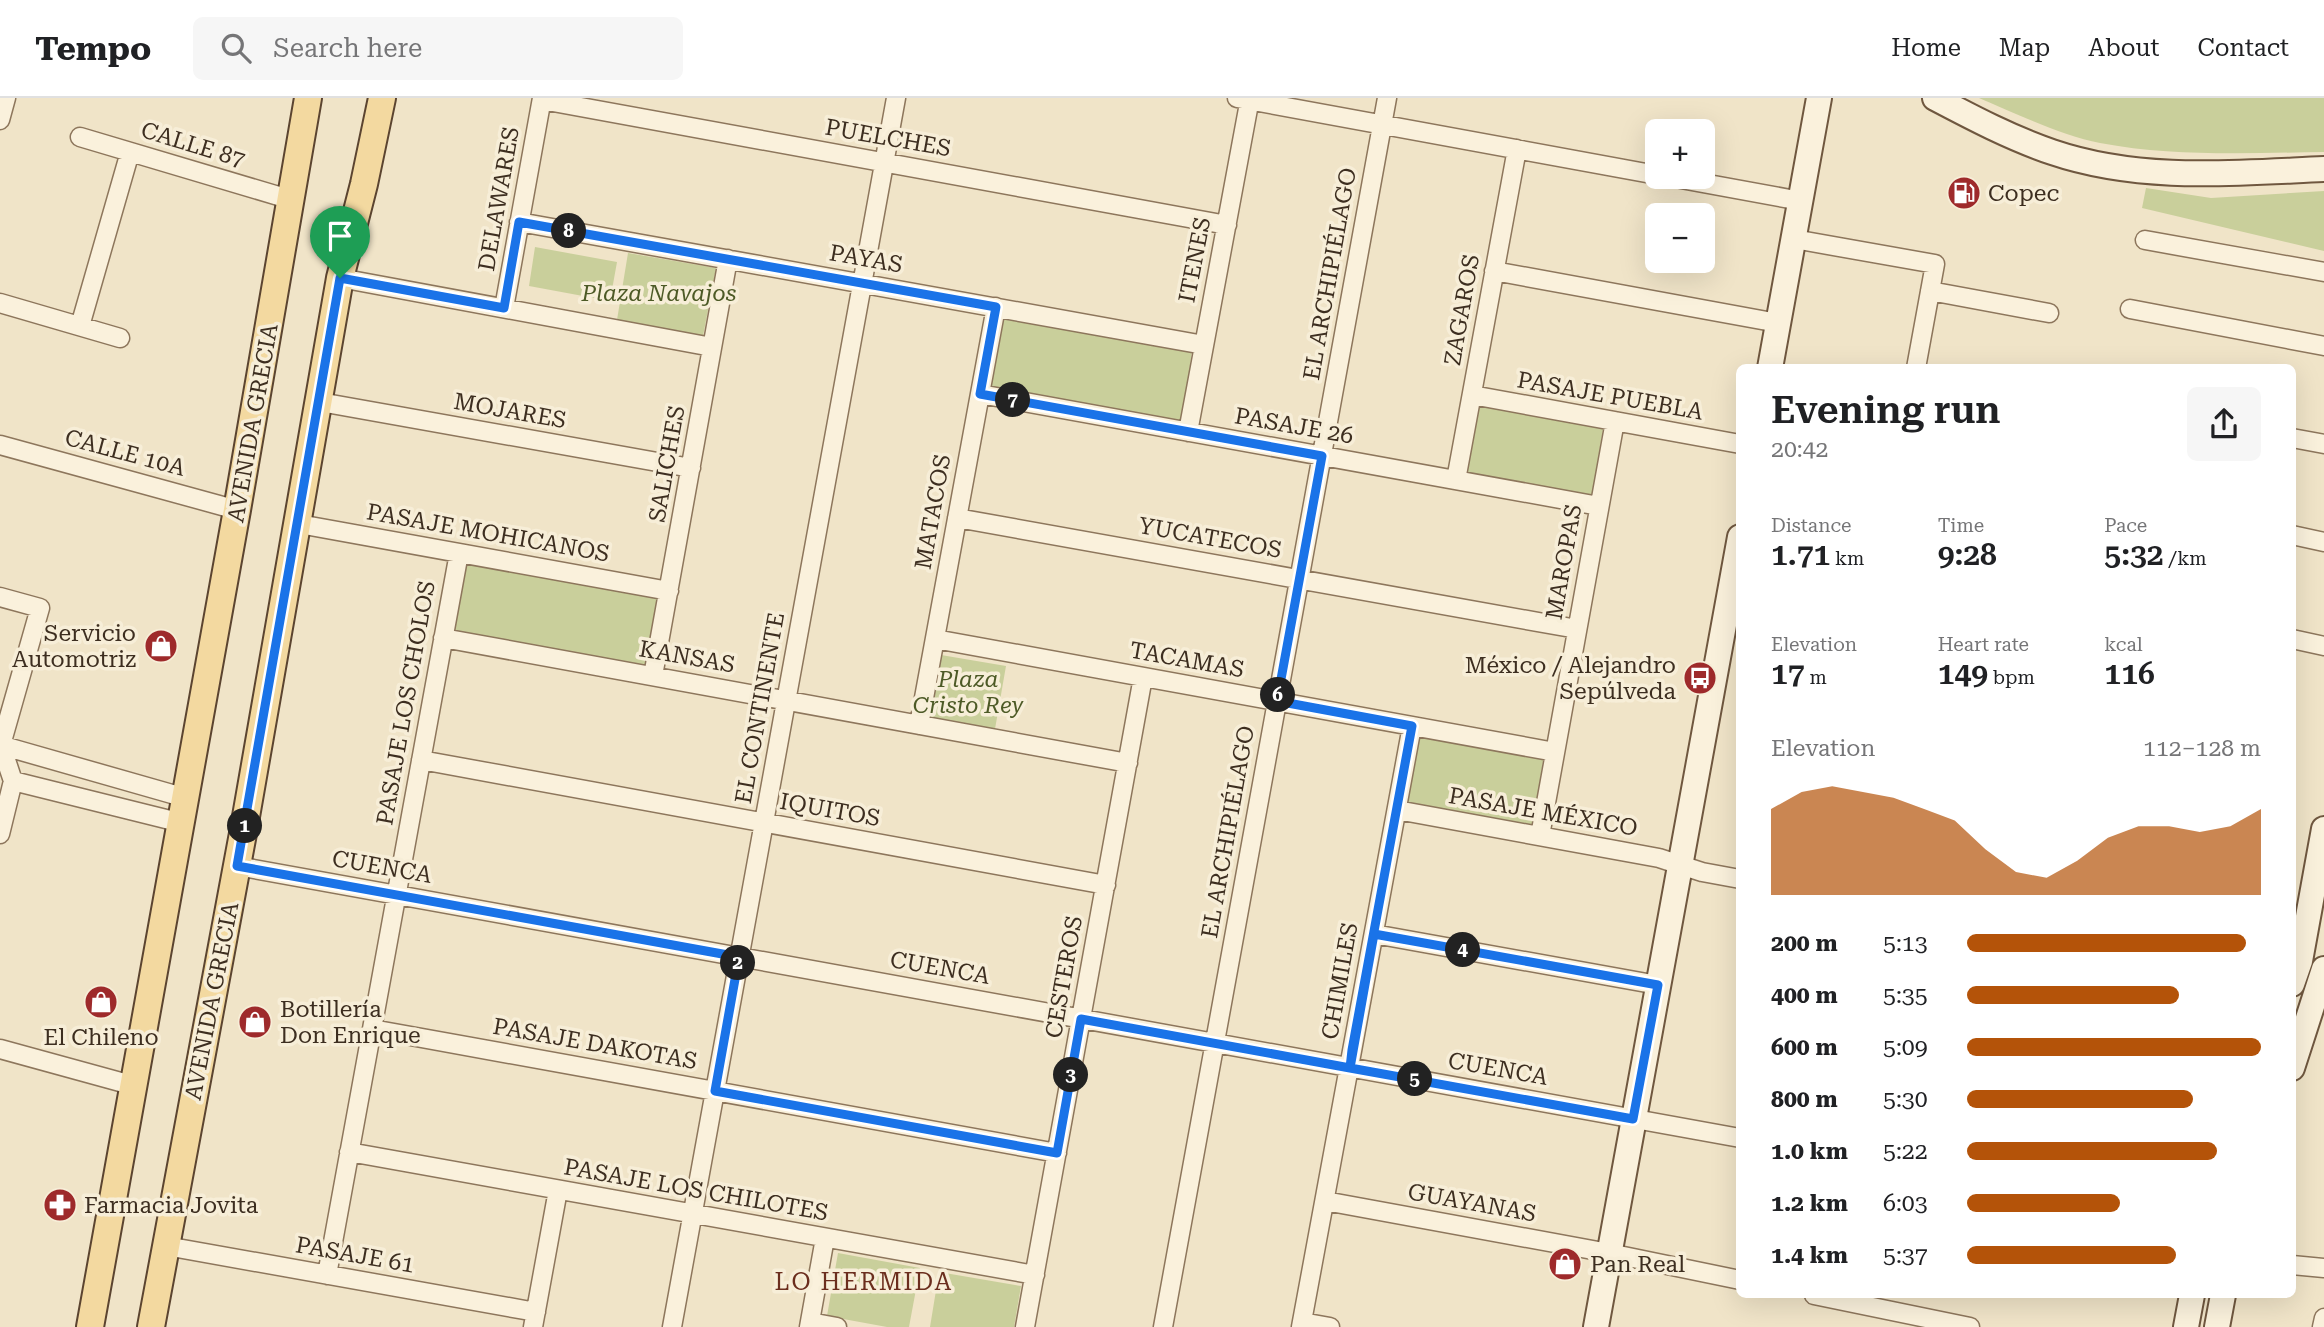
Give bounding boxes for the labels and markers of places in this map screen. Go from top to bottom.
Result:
fuel station icon: Copec [1945,174,1983,212]
place label: Copec [1988,180,2060,207]
pin [310,206,370,278]
pin: 8 [552,214,586,248]
pin: 7 [996,382,1030,418]
place label: Servicio Automotriz [12,620,136,673]
shop icon: Servicio Automotriz [142,627,180,665]
place label: México / Alejandro Sepúlveda [1465,652,1677,705]
bus stop icon: México / Alejandro Sepúlveda [1681,659,1719,697]
pin: 6 [1260,678,1296,712]
pin: 1 [228,808,262,844]
pin: 4 [1446,932,1480,968]
pin: 2 [720,946,756,980]
shop icon: El Chileno [82,983,120,1021]
place label: Botillería Don Enrique [280,996,421,1049]
shop icon: Botillería Don Enrique [236,1003,274,1041]
place label: El Chileno [43,1024,159,1051]
pin: 3 [1054,1058,1088,1093]
pin: 5 [1398,1062,1432,1096]
pharmacy icon: Farmacia Jovita [41,1186,79,1224]
place label: Farmacia Jovita [84,1192,259,1219]
shop icon: Pan Real [1546,1245,1584,1283]
place label: Pan Real [1590,1251,1685,1278]

